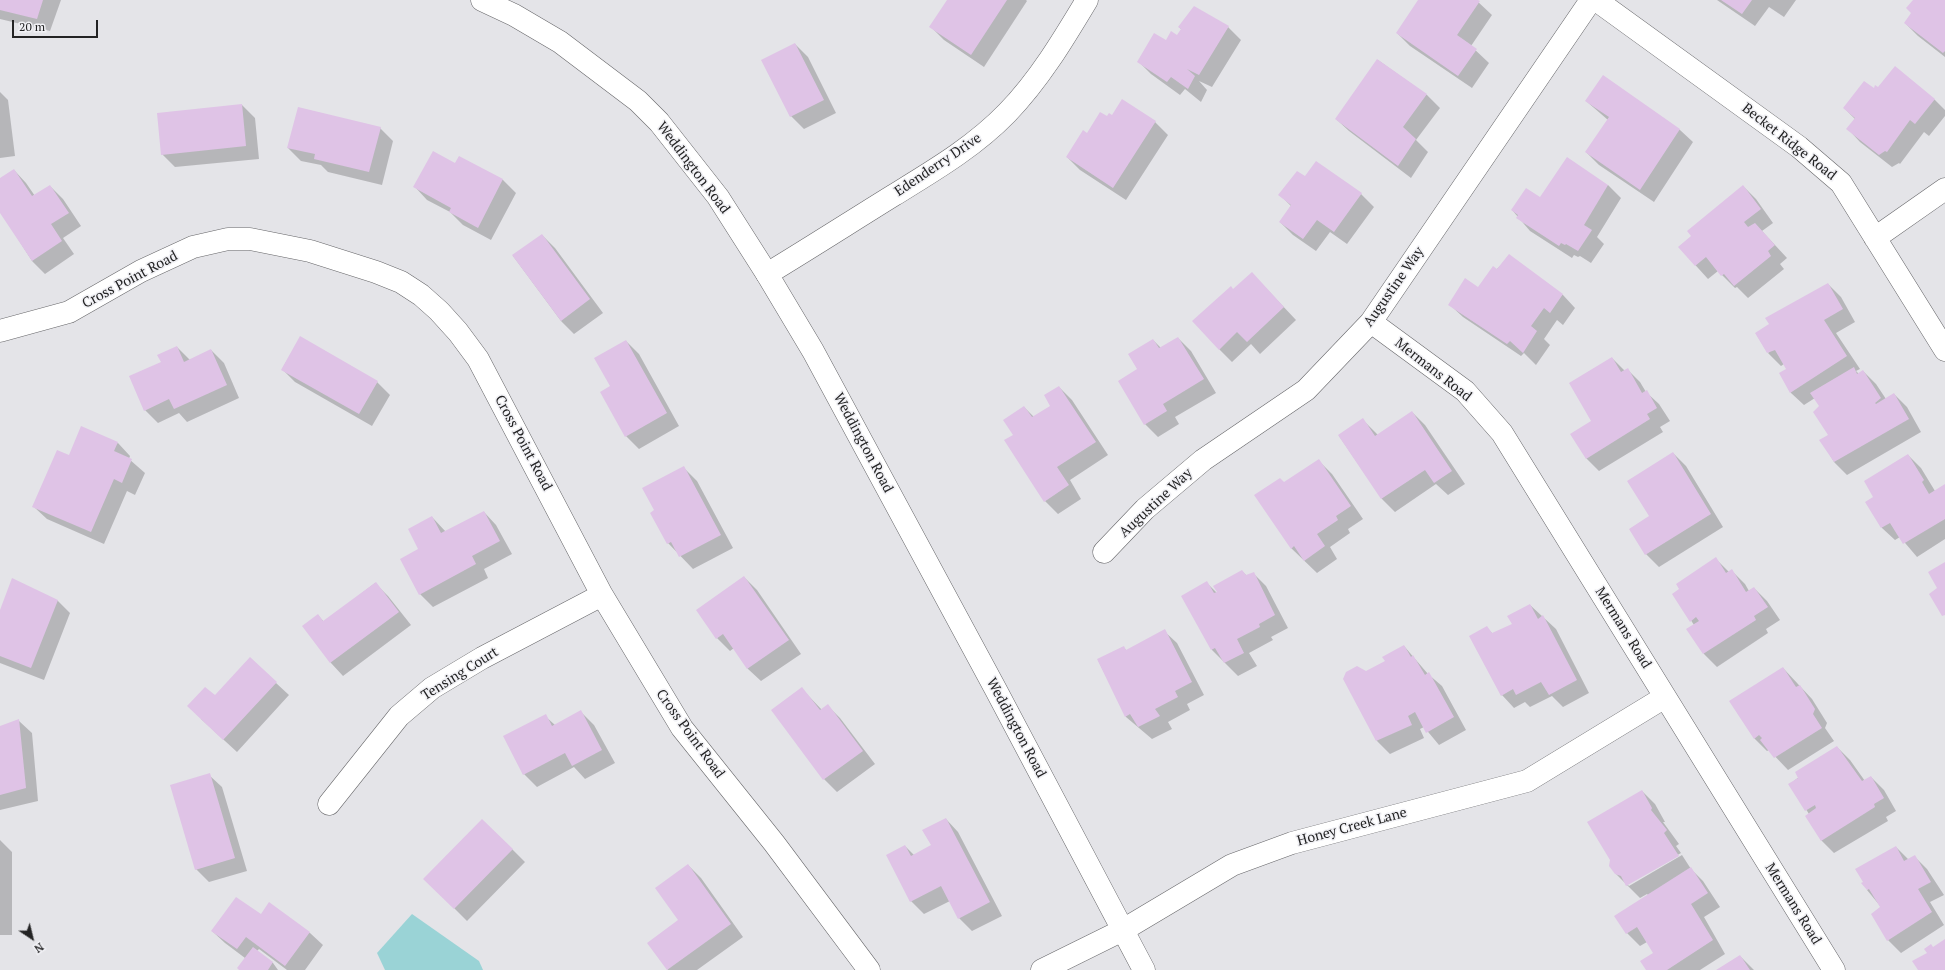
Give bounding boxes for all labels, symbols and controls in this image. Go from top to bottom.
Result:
scale bar [14,12,100,38]
text: 20 m [19,19,45,34]
street label: Becket Ridge Road [1739,100,1839,184]
street label: Weddington Road [653,119,733,217]
street label: Edenderry Drive [891,130,985,200]
street label: Augustine Way [1360,244,1428,330]
street label: Cross Point Road [79,248,181,312]
street label: Mermans Road [1391,335,1475,405]
street label: Weddington Road [830,390,896,496]
street label: Cross Point Road [491,392,555,494]
street label: Augustine Way [1116,465,1196,541]
street label: Mermans Road [1591,584,1655,672]
street label: Tensing Court [418,644,502,704]
street label: Weddington Road [983,675,1049,781]
street label: Cross Point Road [652,686,728,782]
street label: Honey Creek Lane [1295,804,1409,850]
street label: Mermans Road [1761,860,1825,948]
north arrow [12,918,52,958]
text: N [31,940,46,956]

